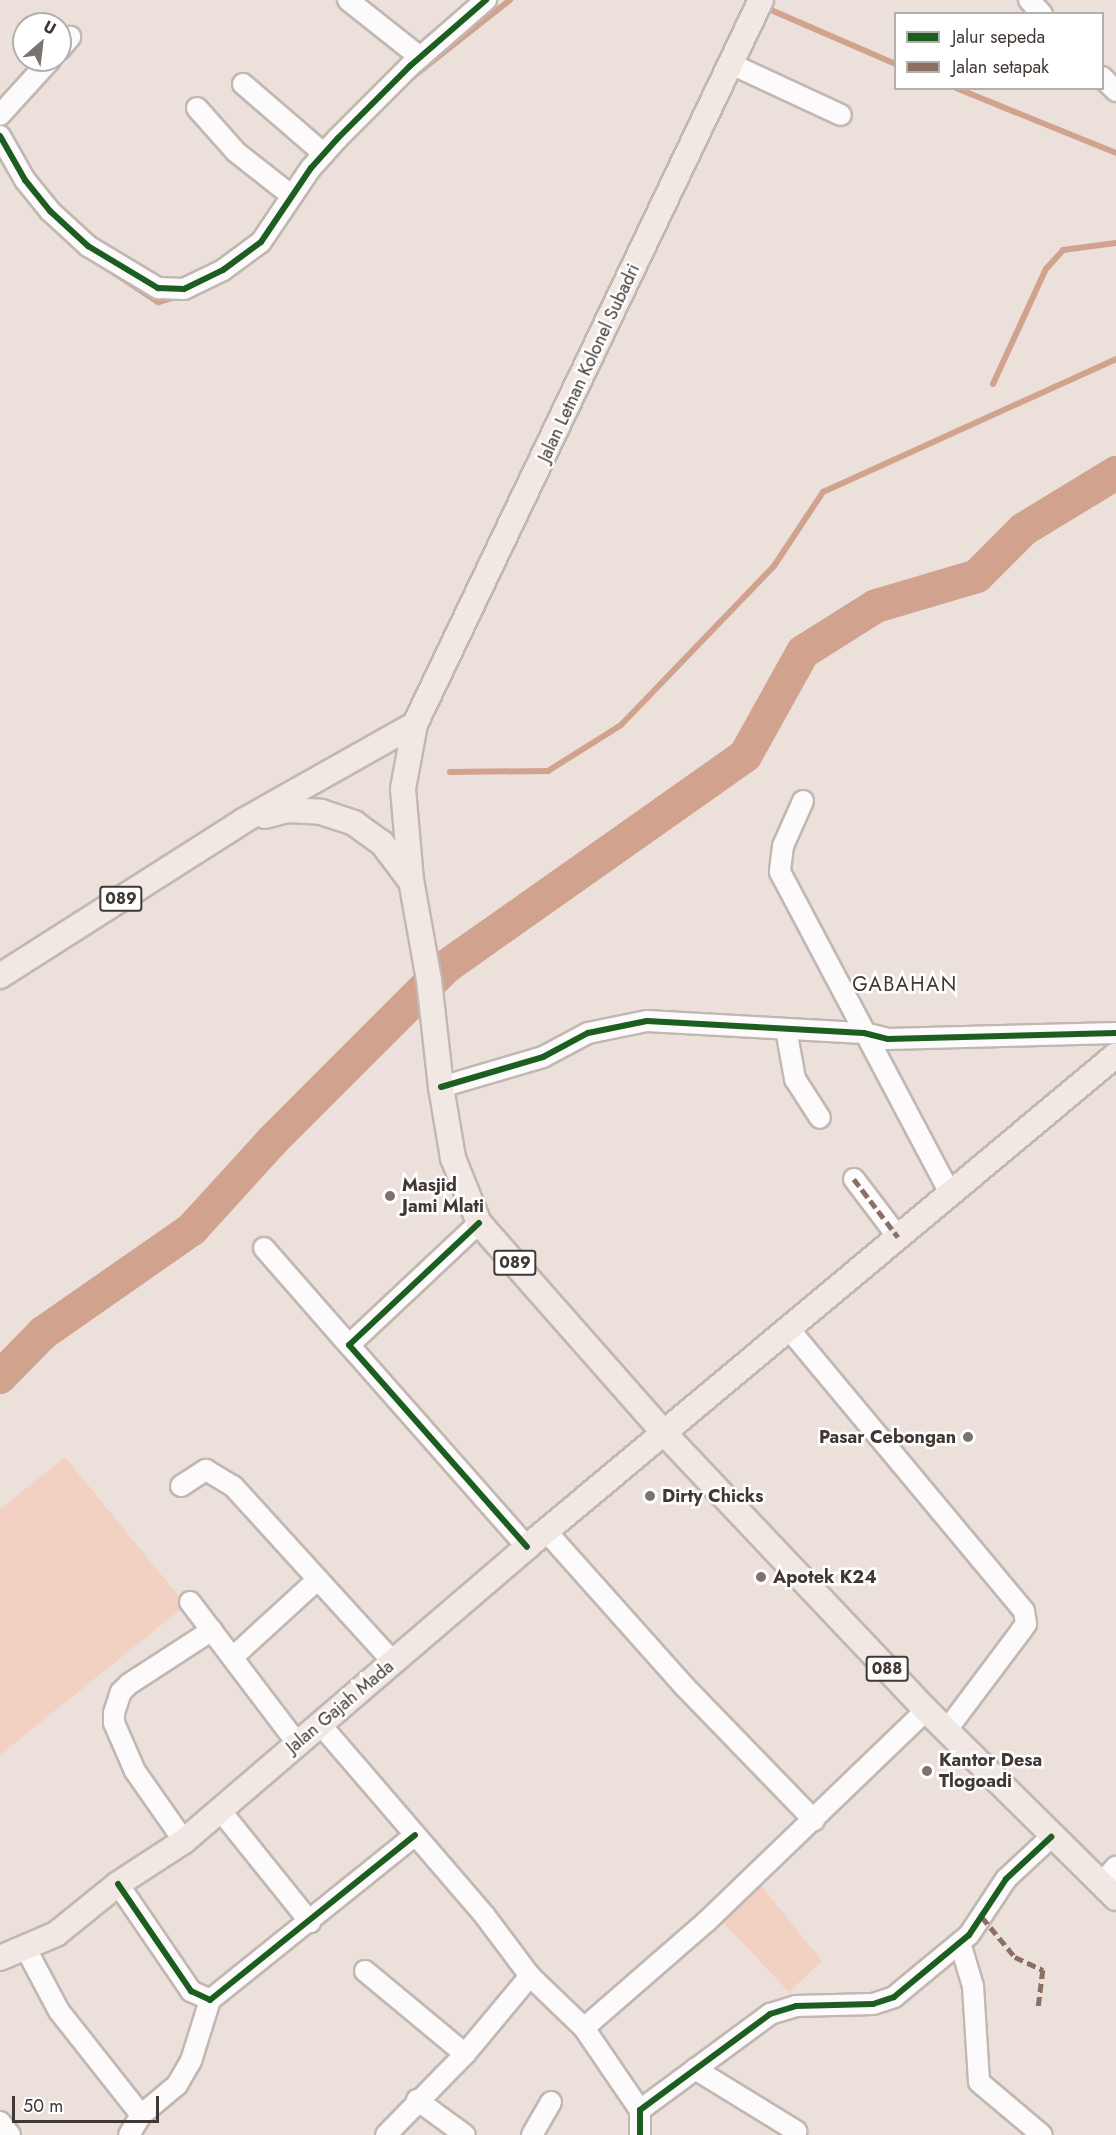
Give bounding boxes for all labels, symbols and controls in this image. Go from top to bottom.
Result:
north arrow [12,12,72,72]
legend [894,12,1104,90]
text: U [39,15,60,40]
text: Jalur sepeda [952,24,1045,50]
text: Jalan setapak [952,54,1049,80]
street label: Jalan Letnan Kolonel Subadri [534,260,644,466]
road number: 089 [98,886,144,912]
district label: GABAHAN [852,972,958,996]
place label: Masjid Jami Mlati [402,1175,484,1218]
marker: Masjid Jami Mlati [383,1189,397,1203]
road number: 089 [492,1250,538,1276]
place label: Pasar Cebongan [819,1426,956,1448]
marker: Pasar Cebongan [961,1430,975,1444]
place label: Dirty Chicks [662,1485,763,1507]
marker: Dirty Chicks [643,1489,657,1503]
place label: Apotek K24 [773,1566,877,1588]
marker: Apotek K24 [754,1570,768,1584]
street label: Jalan Gajah Mada [282,1656,398,1758]
road number: 088 [864,1656,910,1682]
place label: Kantor Desa Tlogoadi [939,1750,1042,1792]
marker: Kantor Desa Tlogoadi [920,1764,934,1778]
scale bar [15,2084,162,2122]
text: 50 m [23,2093,63,2119]

